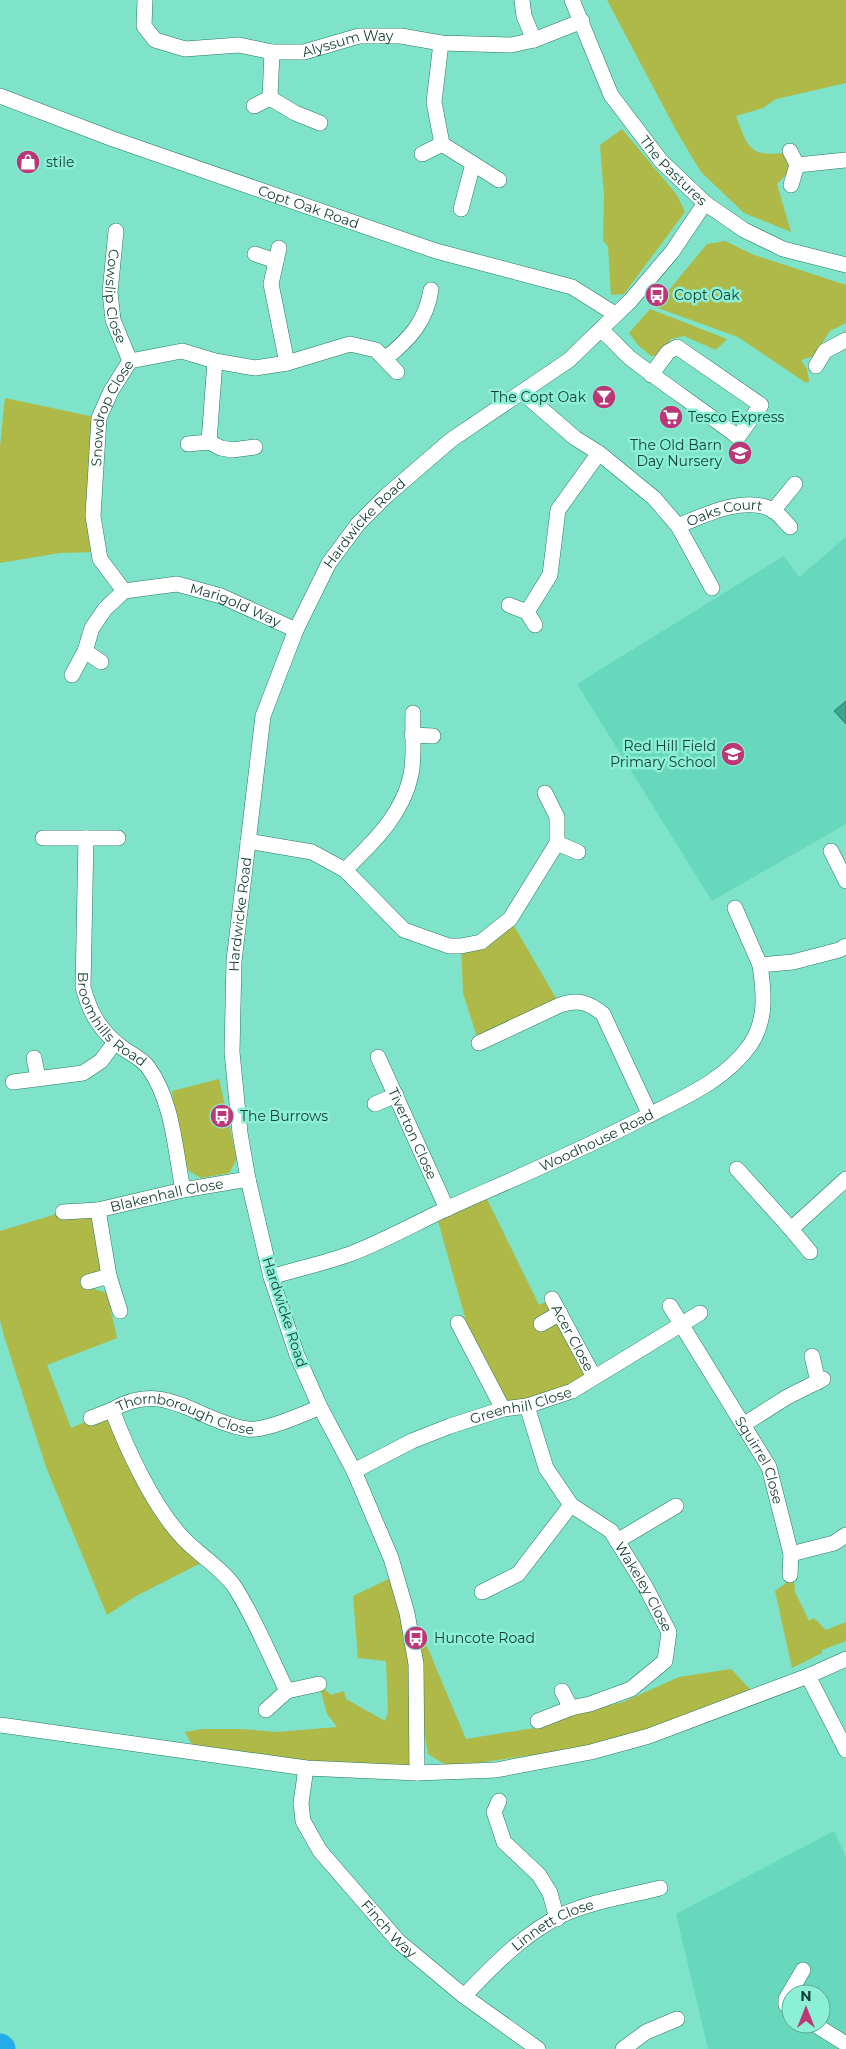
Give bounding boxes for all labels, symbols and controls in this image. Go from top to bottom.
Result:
street label: Alyssum Way [300,27,394,61]
street label: The Pastures [636,132,711,210]
shop icon: stile [15,149,41,175]
place label: stile [46,153,75,171]
street label: Copt Oak Road [256,181,362,233]
street label: Cowslip Close [101,248,131,346]
bus stop icon: Copt Oak [644,282,670,308]
place label: Copt Oak [674,286,740,304]
street label: Snowdrop Close [87,356,138,467]
bar icon: The Copt Oak [591,384,617,410]
place label: The Copt Oak [491,388,587,406]
supermarket icon: Tesco Express [658,404,684,430]
place label: Tesco Express [688,408,785,426]
place label: The Old Barn Day Nursery [630,436,722,470]
school or university icon: The Old Barn Day Nursery [727,440,753,466]
street label: Hardwicke Road [319,474,409,572]
street label: Oaks Court [684,495,764,530]
street label: Marigold Way [188,579,284,631]
place label: Red Hill Field Primary School [610,737,716,771]
school or university icon: Red Hill Field Primary School [720,741,746,767]
street label: Hardwicke Road [225,856,255,972]
street label: Broomhills Road [74,972,150,1070]
street label: Tiverton Close [384,1085,441,1182]
bus stop icon: The Burrows [209,1103,235,1129]
street label: Woodhouse Road [537,1105,657,1175]
place label: The Burrows [240,1107,328,1125]
street label: Blakenhall Close [108,1174,225,1216]
street label: Hardwicke Road [259,1254,311,1370]
street label: Acer Close [548,1301,598,1374]
street label: Greenhill Close [468,1383,574,1428]
street label: Thornborough Close [113,1389,254,1438]
street label: Squirrel Close [731,1413,787,1506]
street label: Wakeley Close [611,1538,676,1635]
bus stop icon: Huncote Road [403,1625,429,1651]
place label: Huncote Road [434,1629,535,1647]
street label: Linnett Close [508,1895,596,1955]
street label: Finch Way [357,1896,421,1962]
north arrow [781,1984,831,2034]
text: N [800,1987,812,2005]

